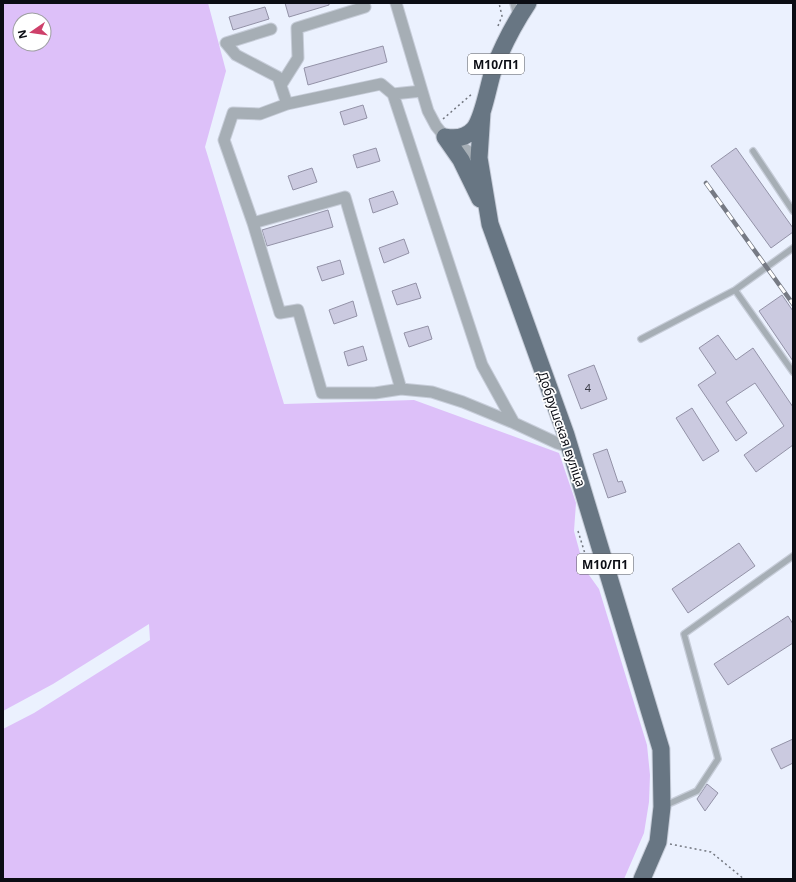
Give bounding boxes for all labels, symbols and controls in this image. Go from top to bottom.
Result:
north arrow [12,12,52,52]
text: N [13,28,30,40]
road number: М10/П1 [468,54,524,74]
street label: Добрушская вуліца [534,369,590,489]
house number: 4 [585,380,592,395]
road number: М10/П1 [577,554,633,574]

